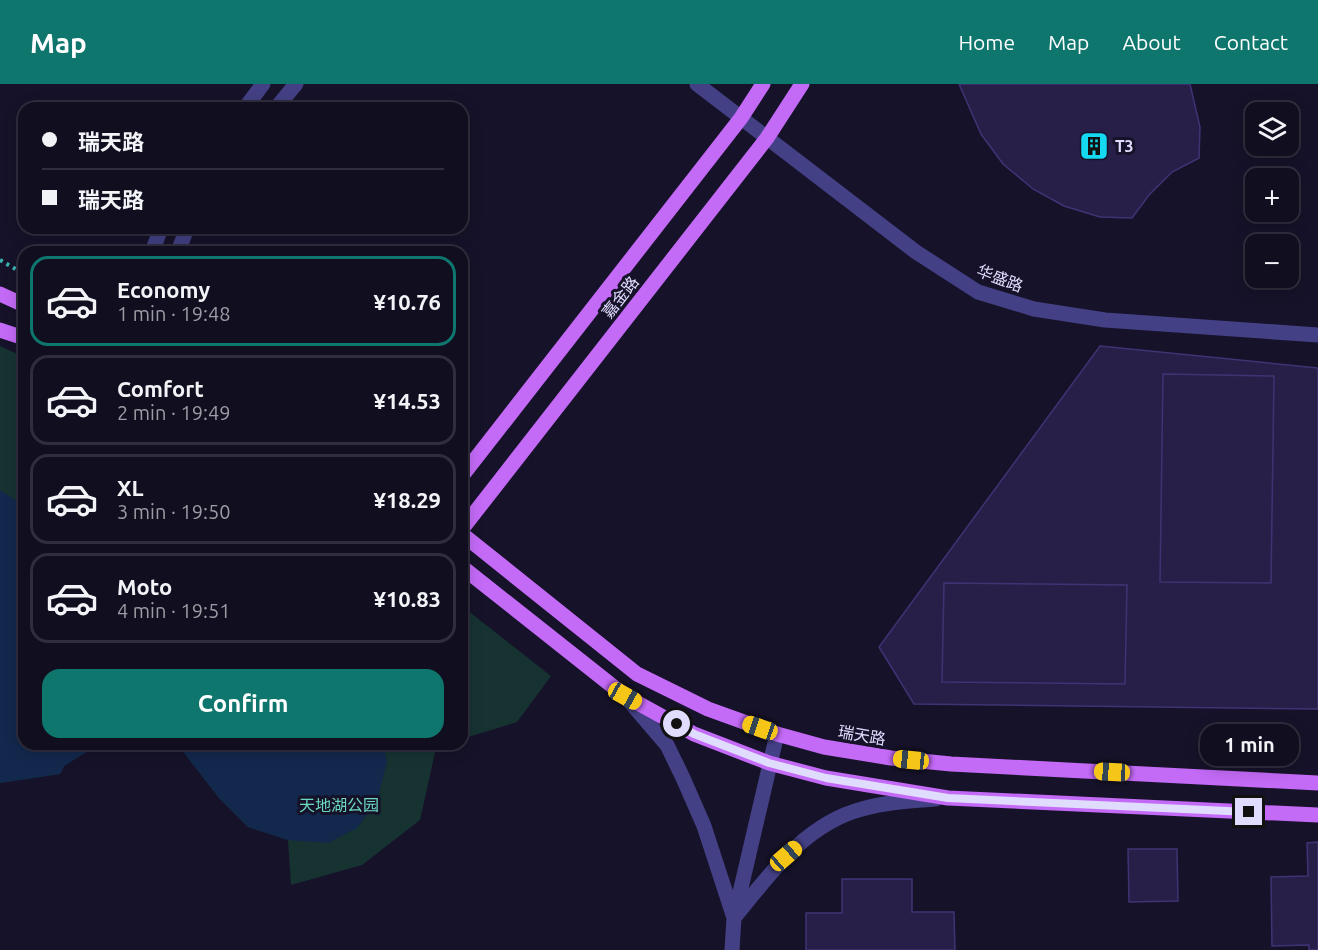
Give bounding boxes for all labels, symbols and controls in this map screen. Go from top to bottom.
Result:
text: Map [30,27,87,58]
text: Home [958,30,1015,54]
text: Map [1048,30,1089,54]
text: About [1122,30,1181,54]
text: Contact [1214,30,1288,54]
map controls [1245,102,1299,288]
button: layers [1245,102,1299,156]
text: 瑞天路 [78,129,144,154]
building icon: T3 [1078,130,1110,162]
place label: T3 [1115,137,1134,155]
button: + [1245,168,1299,222]
text: 瑞天路 [78,187,144,212]
button: − [1245,234,1299,288]
street label: 华盛路 [974,261,1026,295]
street label: 嘉金路 [598,273,642,321]
icon: car [45,274,99,328]
text: Economy [117,277,210,302]
text: ¥10.76 [374,289,441,314]
text: 1 min · 19:48 [117,302,231,325]
icon: car [45,373,99,427]
text: Comfort [117,376,204,401]
text: ¥14.53 [374,388,441,413]
text: 2 min · 19:49 [117,401,231,424]
icon: car [45,472,99,526]
text: XL [117,475,144,500]
text: ¥18.29 [374,487,441,512]
text: 3 min · 19:50 [117,500,231,523]
icon: car [45,571,99,625]
text: Moto [117,574,172,599]
text: ¥10.83 [374,586,441,611]
text: 4 min · 19:51 [117,599,231,622]
button: Confirm [42,669,444,738]
car [605,679,645,713]
route start [663,710,690,737]
car [740,714,780,742]
street label: 瑞天路 [837,722,887,748]
callout: 1 min [1200,725,1298,767]
text: 1 min [1224,733,1275,756]
car [892,749,930,771]
car [1094,762,1130,782]
park label: 天地湖公园 [299,796,379,814]
route end [1235,798,1262,825]
car [767,837,805,875]

